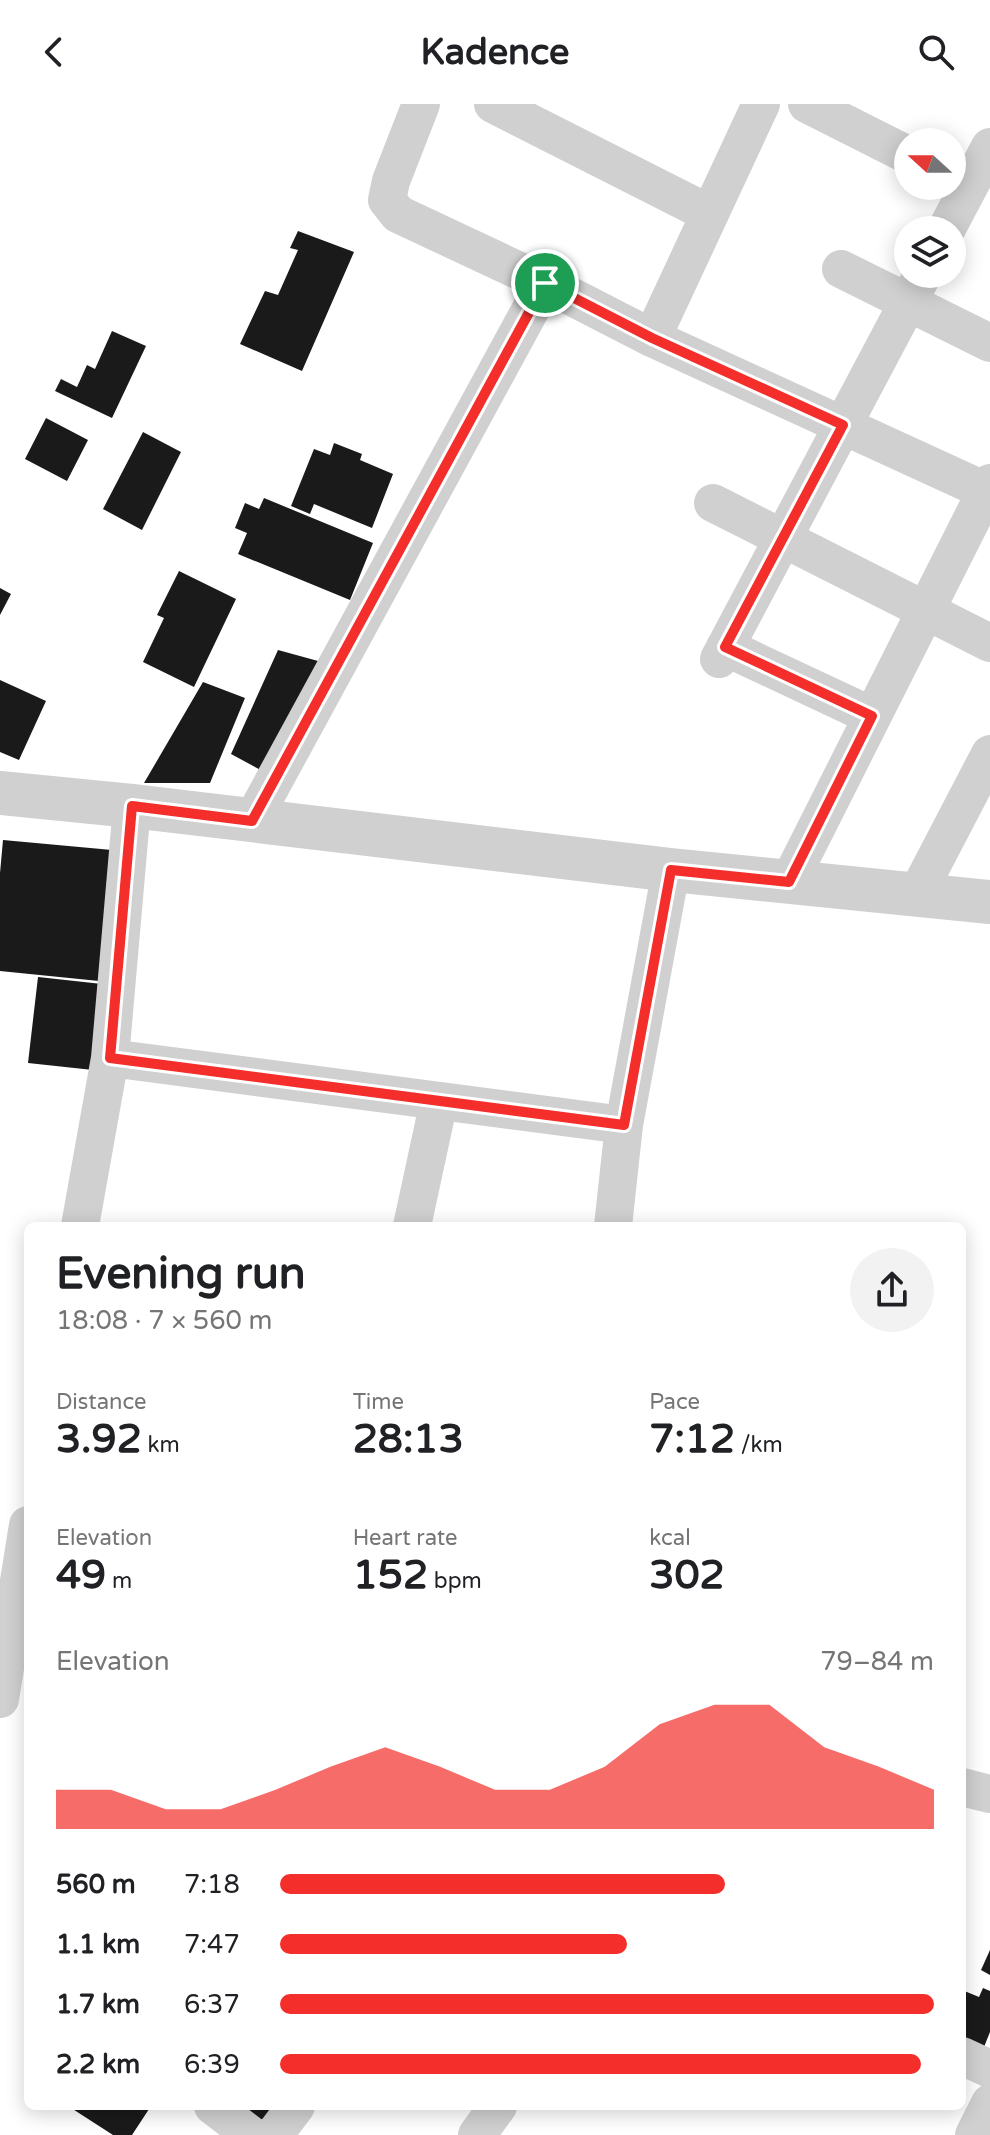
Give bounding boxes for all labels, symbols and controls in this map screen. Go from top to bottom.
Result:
icon: back [32,30,76,74]
icon: search [914,30,958,74]
text: Kadence [421,31,569,74]
north arrow [894,128,966,200]
map controls [894,128,966,288]
button: layers [894,216,966,288]
pin [511,249,579,317]
icon: arrive [523,261,567,305]
text: Evening run [56,1248,305,1301]
button: share [850,1248,934,1332]
text: 18:08 · 7 × 560 m [56,1305,272,1336]
text: Distance [56,1389,147,1415]
text: Time [353,1389,404,1415]
text: Pace [649,1389,700,1415]
text: 3.92 [56,1415,142,1463]
text: 28:13 [353,1415,464,1463]
text: 7:12 [649,1415,735,1463]
text: km [142,1432,180,1458]
text: /km [735,1432,783,1458]
text: Elevation [56,1525,152,1551]
text: Heart rate [353,1525,458,1551]
text: kcal [649,1525,691,1551]
text: 49 [56,1551,106,1599]
text: 152 [353,1551,428,1599]
text: 302 [649,1551,725,1599]
text: m [106,1568,132,1594]
text: bpm [428,1568,482,1594]
text: Elevation [56,1646,170,1677]
text: 79–84 m [820,1646,934,1677]
text: 560 m [56,1869,136,1900]
text: 7:18 [184,1869,240,1900]
text: 1.1 km [56,1929,140,1960]
text: 7:47 [184,1929,240,1960]
text: 1.7 km [56,1989,140,2020]
text: 6:37 [184,1989,240,2020]
text: 2.2 km [56,2049,140,2080]
text: 6:39 [184,2049,240,2080]

